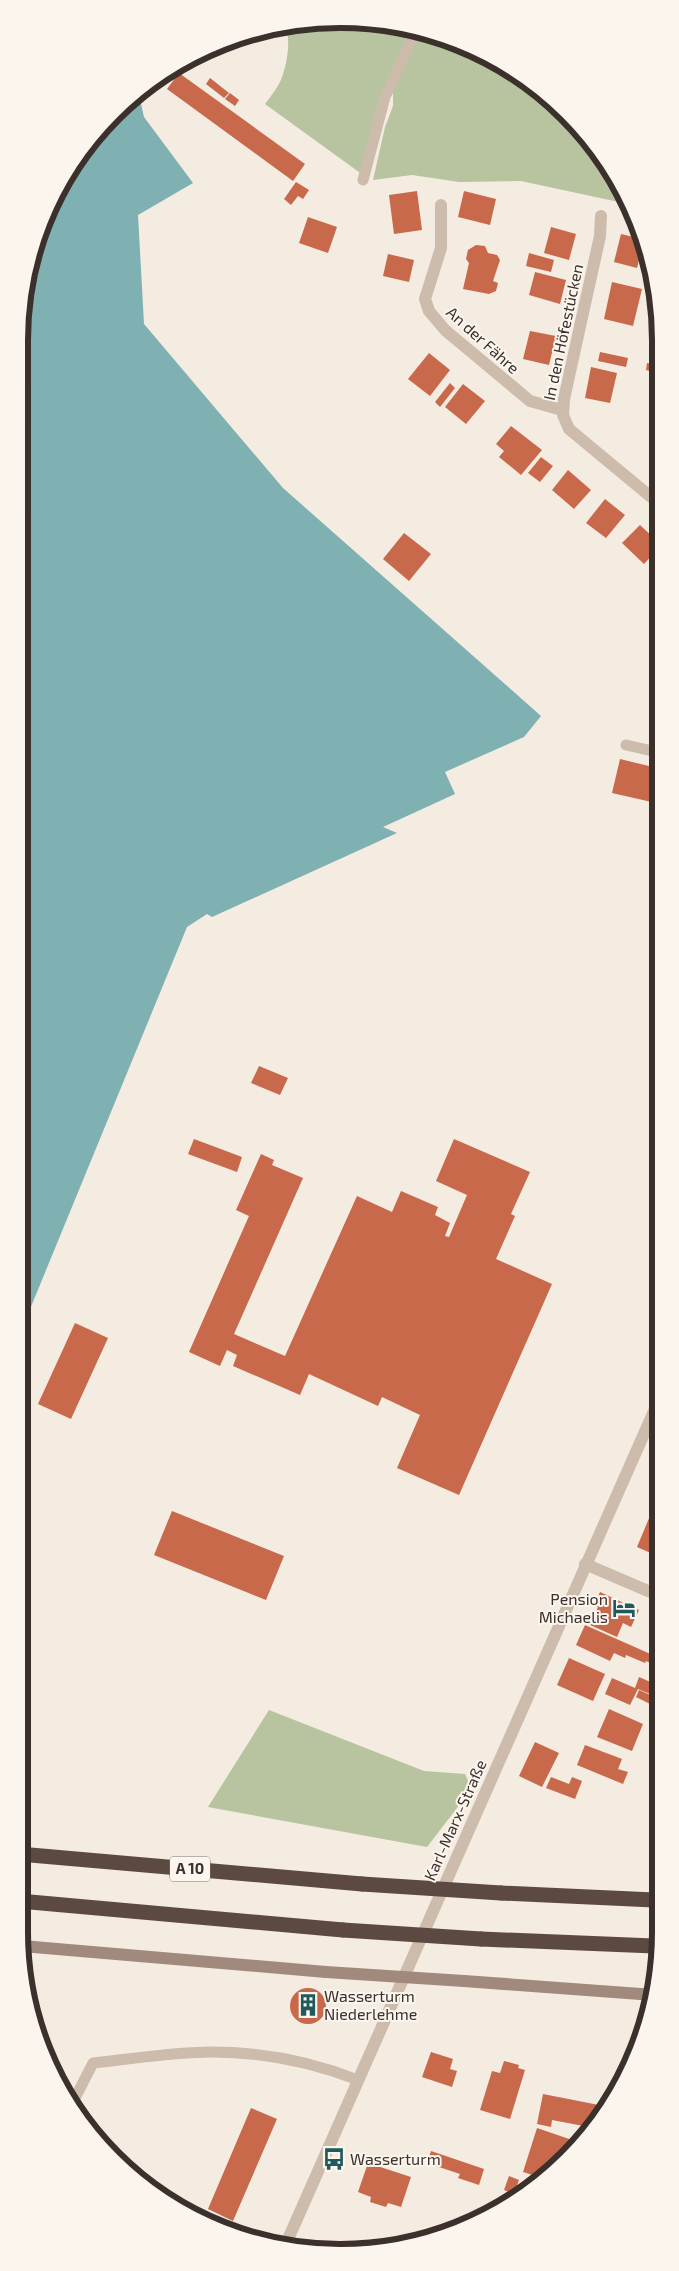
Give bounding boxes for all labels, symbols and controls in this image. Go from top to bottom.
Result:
street label: In den Höfestücken [539,262,586,402]
street label: An der Fähre [443,302,524,377]
place label: Pension Michaelis [539,1589,608,1626]
hotel icon: Pension Michaelis [611,1595,637,1621]
street label: Karl-Marx-Straße [419,1756,490,1883]
road number: A 10 [170,1856,210,1882]
place label: Wasserturm Niederlehme [324,1986,417,2023]
building icon: Wasserturm Niederlehme [295,1992,321,2018]
bus stop icon: Wasserturm [321,2146,347,2172]
place label: Wasserturm [350,2149,441,2168]

